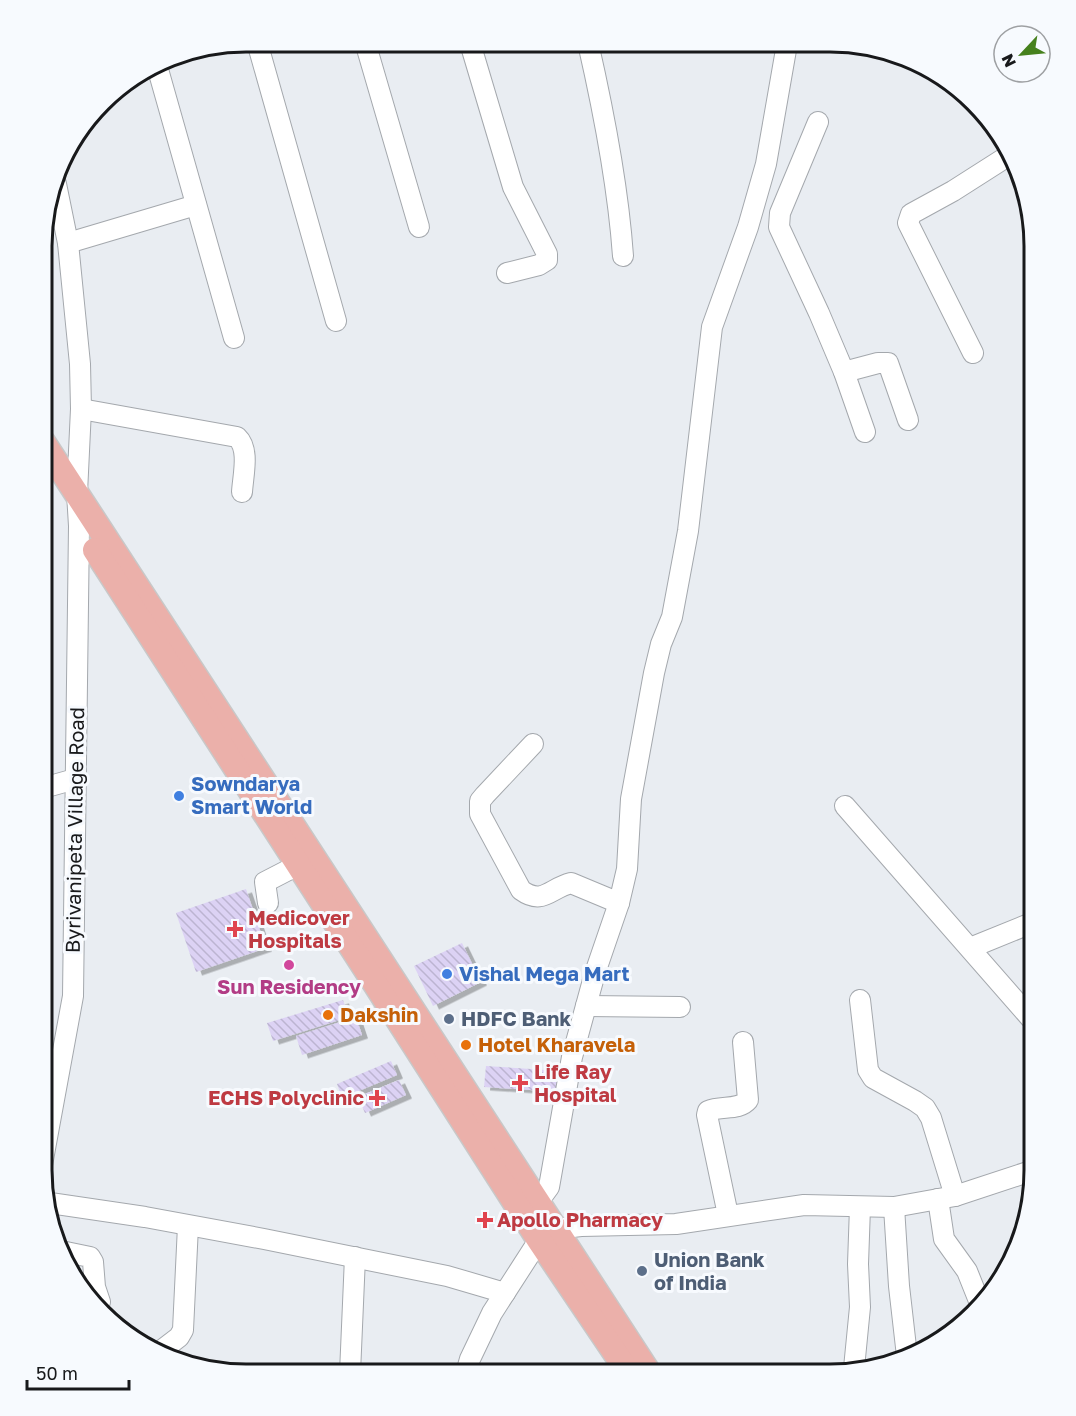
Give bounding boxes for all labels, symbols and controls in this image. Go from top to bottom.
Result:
north arrow [992,24,1052,84]
text: N [997,51,1020,70]
street label: Byrivanipeta Village Road [60,707,88,953]
place label: Sowndarya Smart World [191,771,312,818]
marker: Sowndarya Smart World [172,789,186,803]
place label: Medicover Hospitals [248,905,350,952]
marker: Medicover Hospitals [226,920,244,938]
marker: Sun Residency [282,958,296,972]
place label: Vishal Mega Mart [459,961,629,985]
marker: Vishal Mega Mart [440,967,454,981]
place label: Sun Residency [217,974,361,998]
place label: Dakshin [340,1002,418,1026]
place label: HDFC Bank [461,1006,571,1030]
marker: Dakshin [321,1008,335,1022]
marker: HDFC Bank [442,1012,456,1026]
place label: Hotel Kharavela [478,1032,635,1056]
marker: Hotel Kharavela [459,1038,473,1052]
place label: Life Ray Hospital [534,1059,617,1106]
marker: Life Ray Hospital [511,1074,529,1092]
place label: ECHS Polyclinic [208,1085,364,1109]
marker: ECHS Polyclinic [368,1089,386,1107]
place label: Apollo Pharmacy [497,1207,663,1231]
marker: Apollo Pharmacy [478,1213,492,1227]
place label: Union Bank of India [654,1247,765,1294]
marker: Union Bank of India [635,1264,649,1278]
scale bar [27,1353,129,1391]
text: 50 m [36,1362,78,1384]

